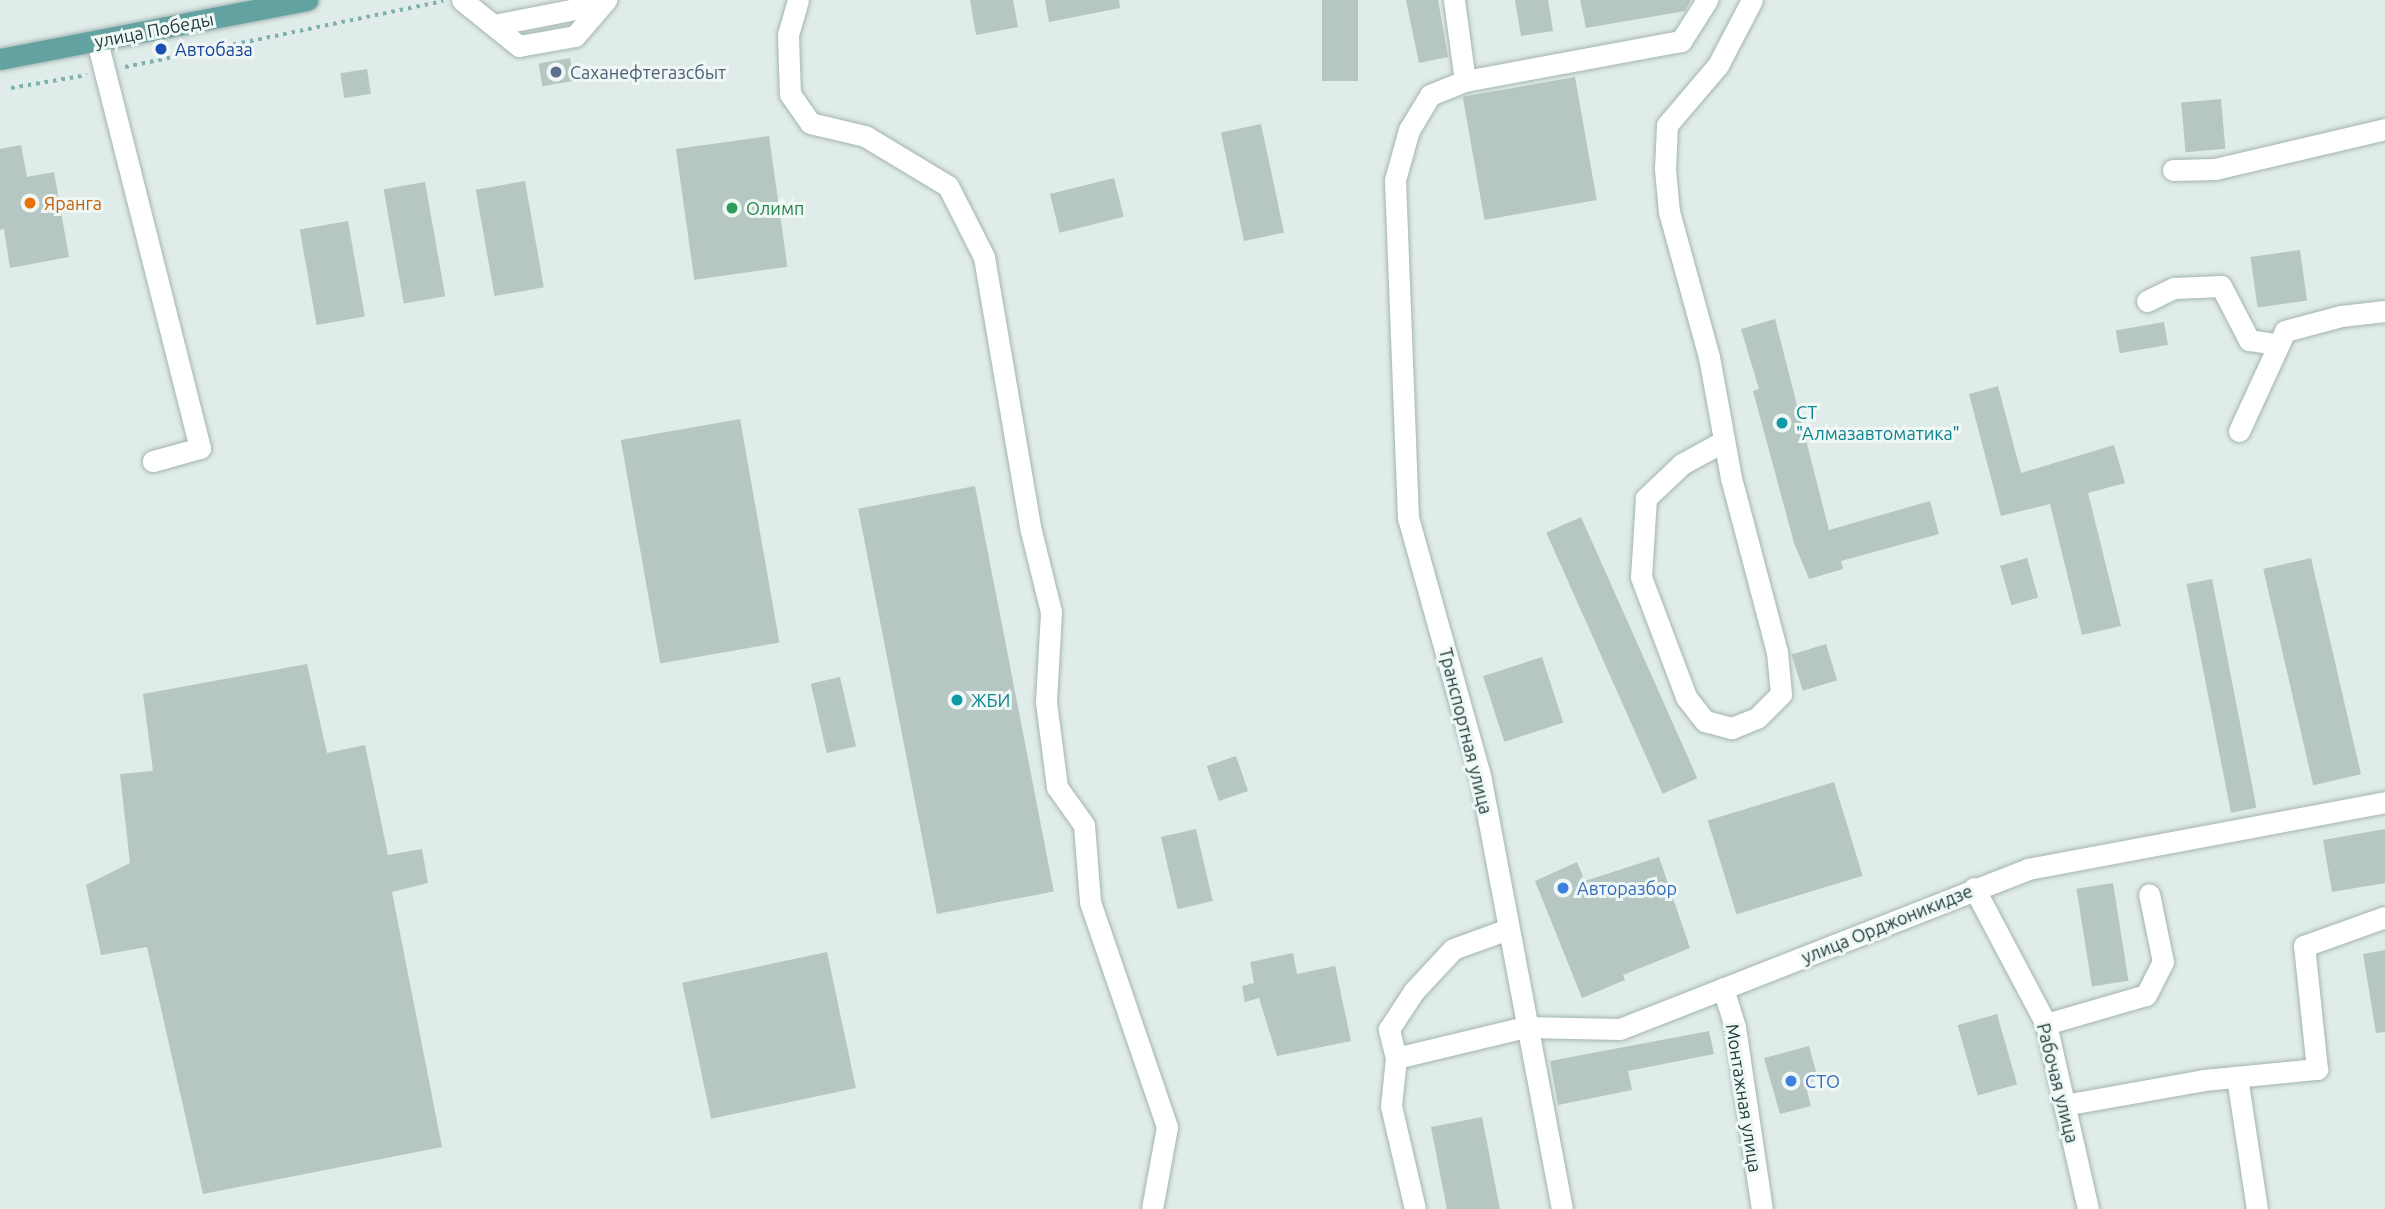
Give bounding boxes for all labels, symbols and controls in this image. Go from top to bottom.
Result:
street label: улица Победы [93,8,215,52]
place label: Автобаза [175,38,253,60]
marker: Автобаза [153,41,169,57]
place label: Саханефтегазсбыт [570,61,726,83]
marker: Саханефтегазсбыт [548,64,564,80]
place label: Яранга [44,192,102,214]
marker: Яранга [22,195,38,211]
place label: Олимп [746,197,804,219]
marker: Олимп [724,200,740,216]
place label: СТ "Алмазавтоматика" [1796,402,1960,444]
marker: СТ "Алмазавтоматика" [1774,415,1790,431]
street label: Транспортная улица [1435,646,1497,816]
place label: ЖБИ [971,689,1010,711]
marker: ЖБИ [949,692,965,708]
place label: Авторазбор [1577,877,1677,899]
marker: Авторазбор [1555,880,1571,896]
street label: улица Орджоникидзе [1798,880,1976,968]
street label: Рабочая улица [2033,1021,2083,1145]
street label: Монтажная улица [1722,1022,1766,1174]
place label: СТО [1805,1070,1840,1092]
marker: СТО [1783,1073,1799,1089]

